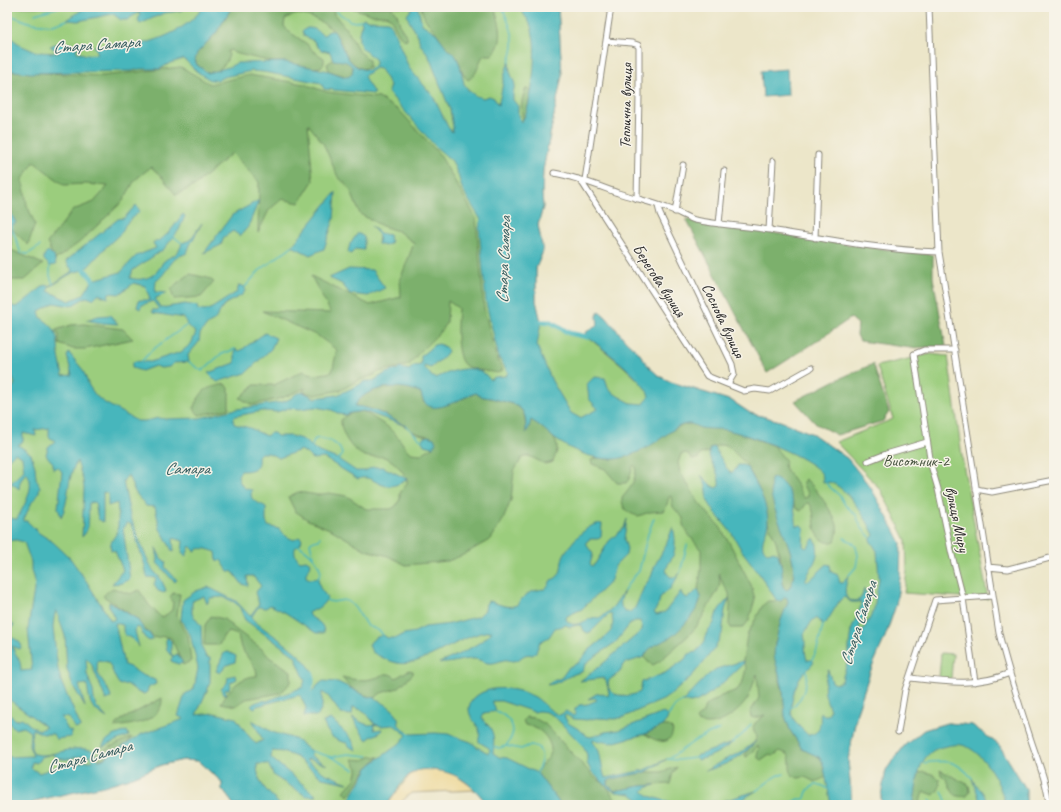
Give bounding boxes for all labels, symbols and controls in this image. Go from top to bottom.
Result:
water label: Стара Самара [52,31,142,58]
street label: Теплична вулиця [615,62,637,149]
water label: Стара Самара [491,214,516,304]
street label: Берегова вулиця [628,240,691,322]
street label: Соснова вулиця [697,280,750,362]
park label: Висотник-2 [883,451,951,471]
water label: Самара [165,458,211,479]
street label: вулиця Миру [940,485,974,555]
water label: Стара Самара [835,577,883,668]
water label: Стара Самара [44,735,136,778]

